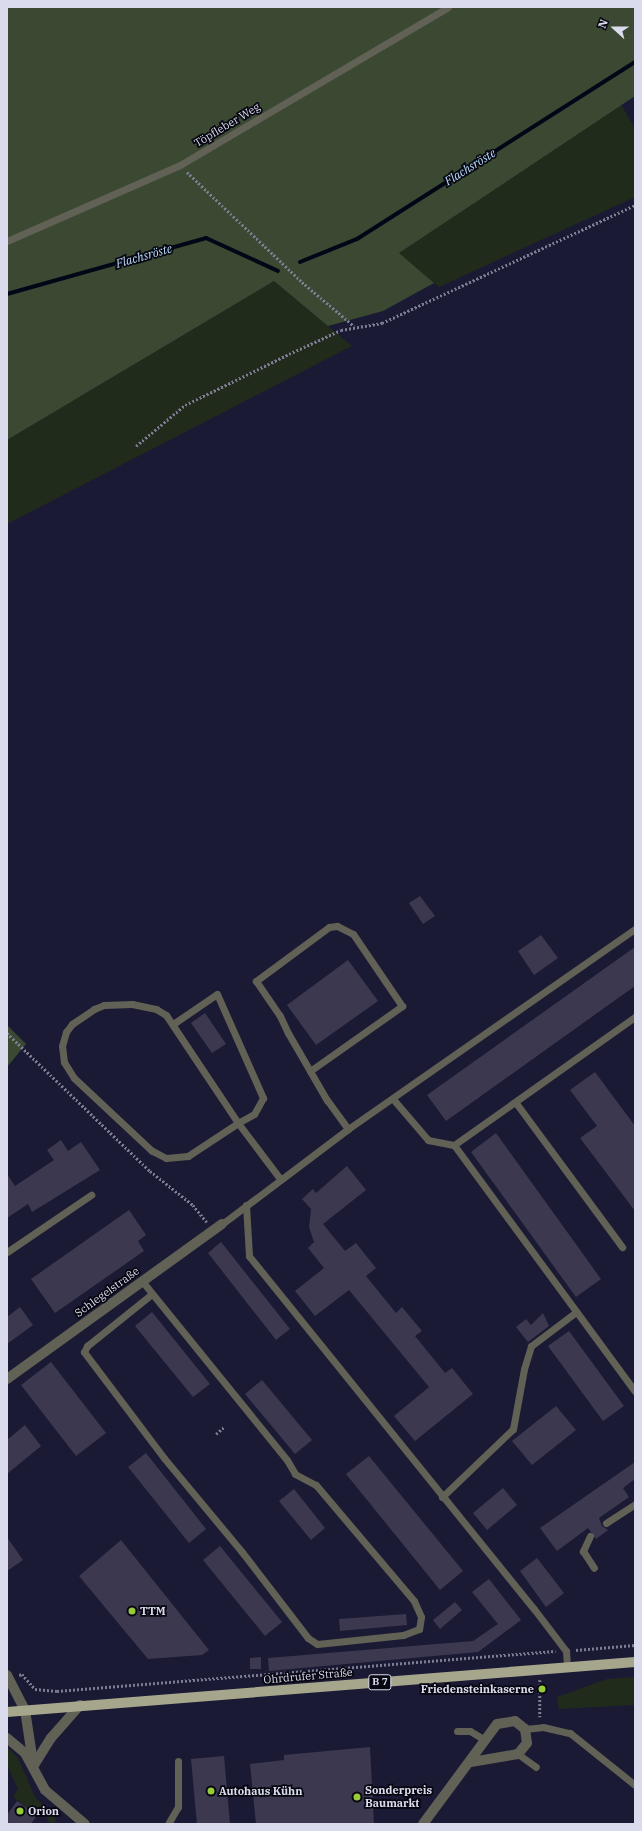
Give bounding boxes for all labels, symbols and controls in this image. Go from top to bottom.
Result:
north arrow [594,8,634,48]
text: N [595,17,611,30]
street label: Töpfleber Weg [192,100,262,150]
water label: Flachsröste [442,146,498,188]
water label: Flachsröste [114,241,174,271]
street label: Schlegelstraße [72,1264,142,1320]
place label: TTM [140,1604,166,1618]
marker: TTM [127,1606,137,1616]
street label: Ohrdrufer Straße [263,1666,353,1686]
road number: B 7 [368,1674,392,1690]
place label: Friedensteinkaserne [421,1682,534,1696]
marker: Friedensteinkaserne [537,1684,547,1694]
place label: Autohaus Kühn [219,1784,303,1798]
place label: Sonderpreis Baumarkt [365,1784,432,1810]
marker: Autohaus Kühn [206,1786,216,1796]
marker: Sonderpreis Baumarkt [352,1792,362,1802]
place label: Orion [28,1804,59,1818]
marker: Orion [15,1806,25,1816]

